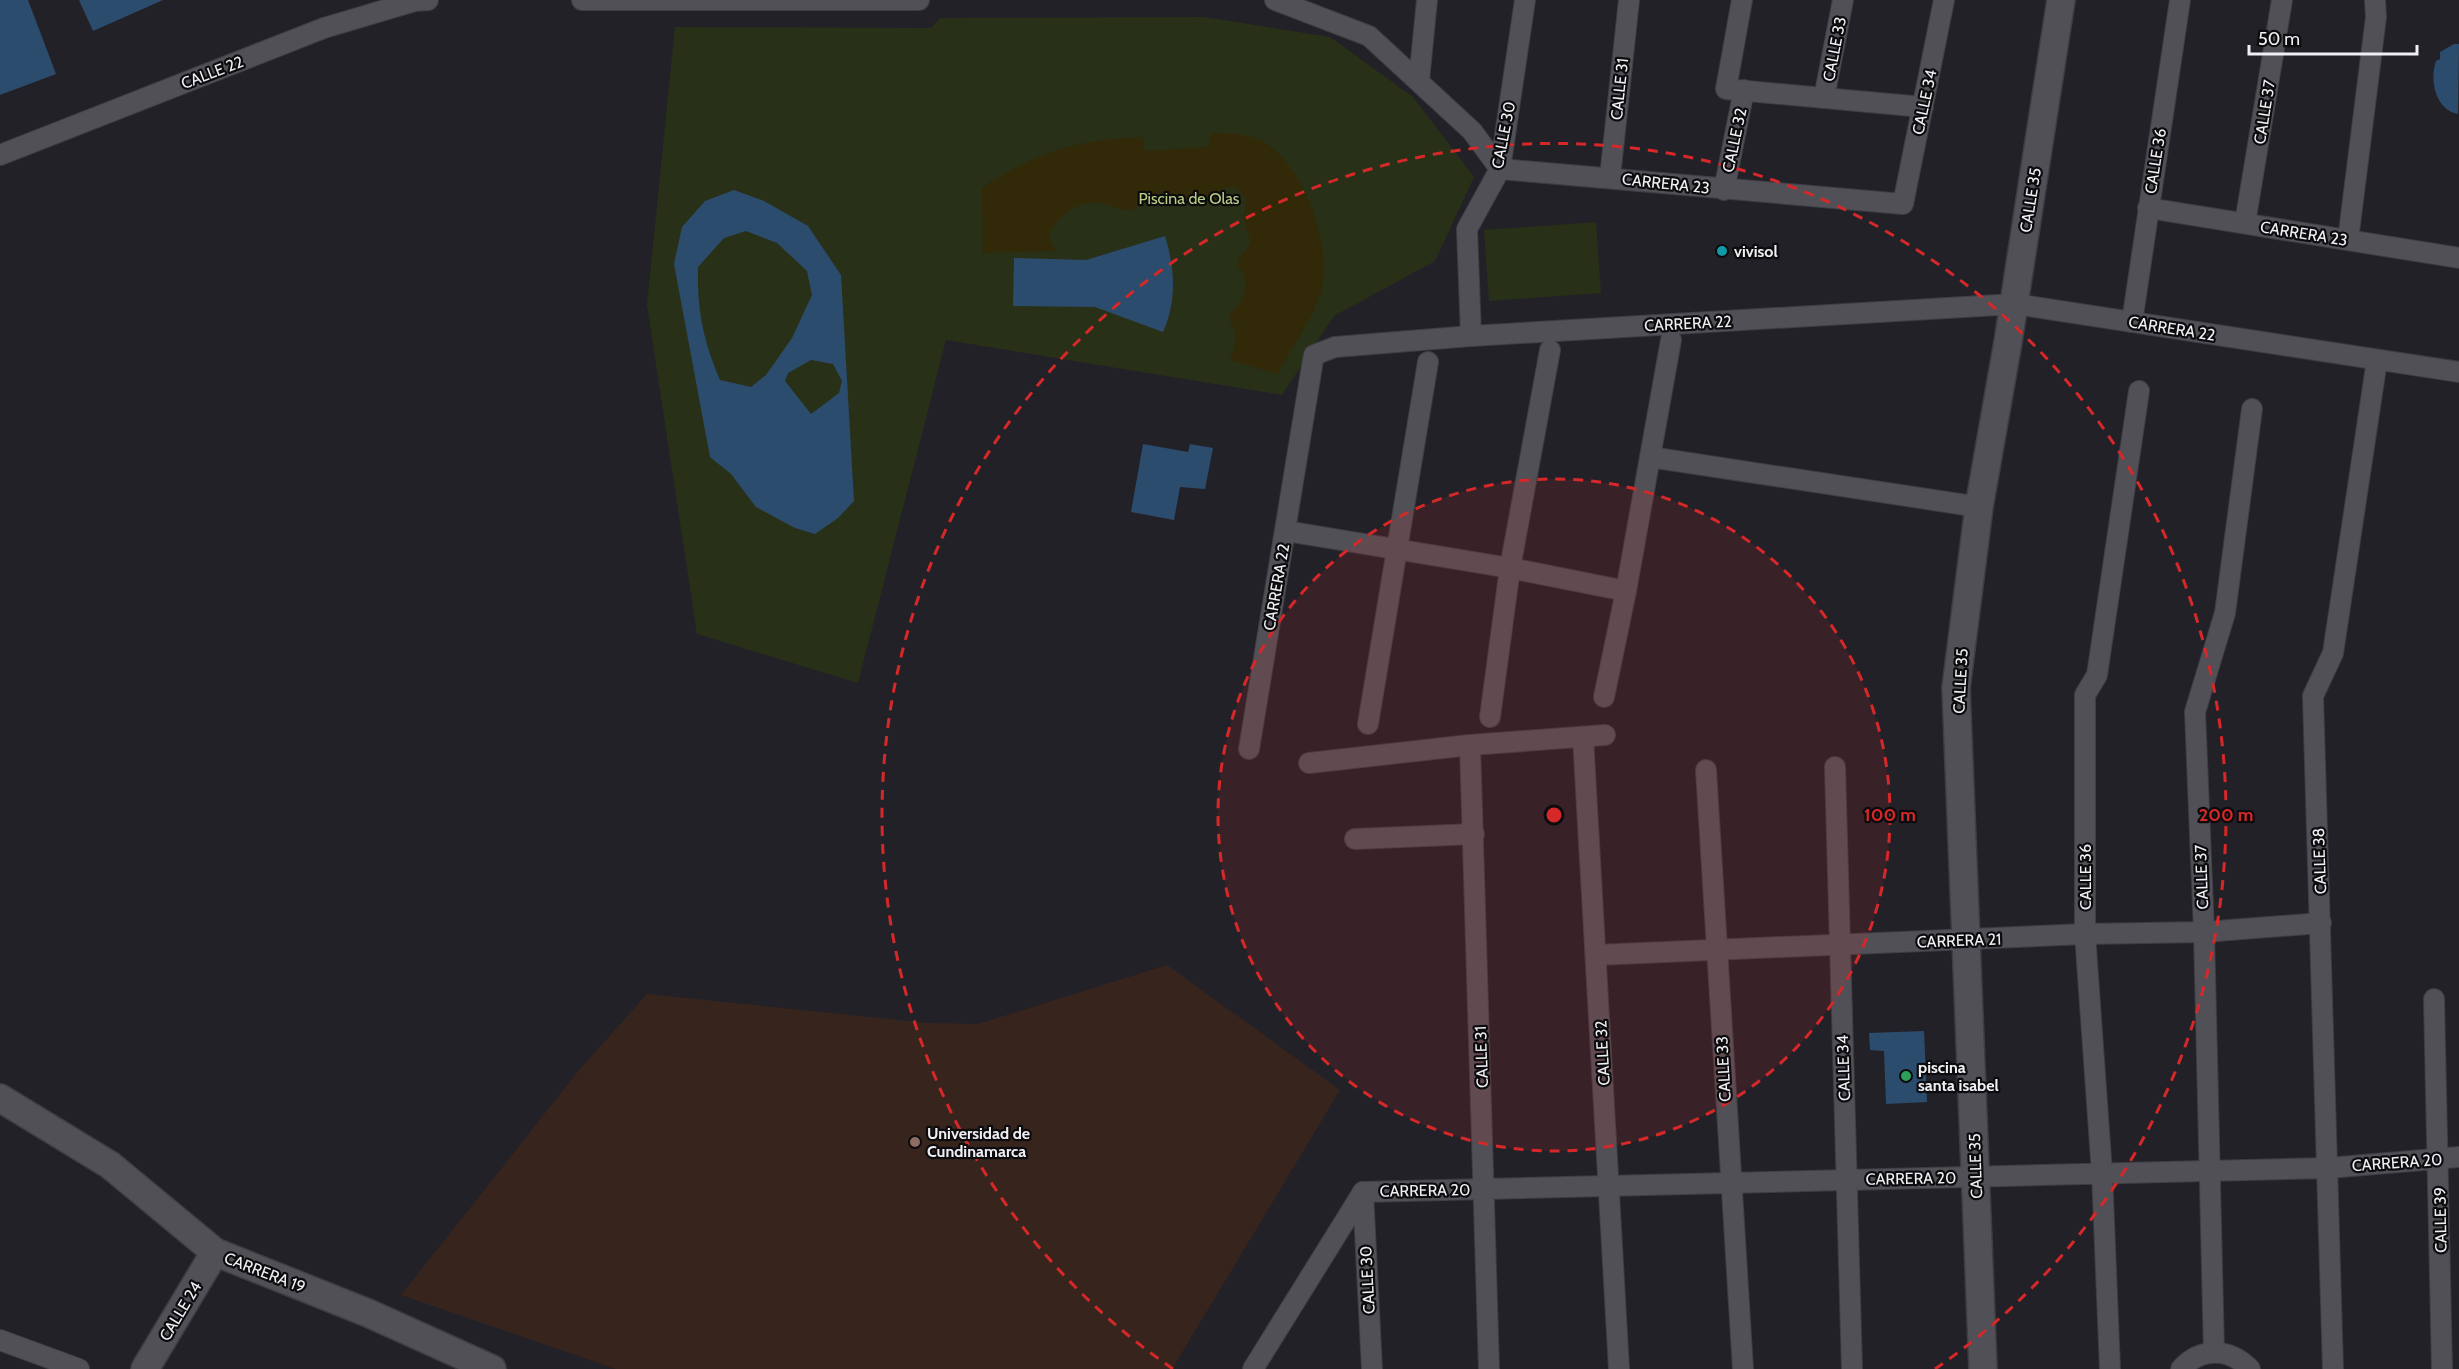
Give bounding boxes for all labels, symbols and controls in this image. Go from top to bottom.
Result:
street label: CALLE 33 [1819,15,1850,83]
scale bar [2249,18,2417,56]
text: 50 m [2258,28,2300,50]
street label: CALLE 22 [178,52,246,93]
street label: CALLE 31 [1607,57,1632,121]
street label: CALLE 34 [1908,68,1941,136]
street label: CALLE 37 [2250,79,2279,146]
street label: CALLE 30 [1488,100,1519,170]
street label: CALLE 32 [1718,106,1751,174]
street label: CALLE 36 [2141,127,2170,195]
street label: CALLE 35 [2016,166,2045,234]
street label: CARRERA 23 [1621,169,1711,198]
park label: Piscina de Olas [1139,189,1240,208]
street label: CARRERA 23 [2259,217,2349,250]
place label: vivisol [1734,242,1778,261]
marker: vivisol [1715,244,1729,258]
street label: CARRERA 22 [1644,312,1732,335]
street label: CARRERA 22 [2127,312,2217,345]
street label: CARRERA 22 [1260,542,1293,632]
street label: CALLE 35 [1949,648,1972,714]
text: 100 m [1864,804,1916,826]
text: 200 m [2199,804,2253,826]
centre of rings [1544,805,1564,825]
street label: CALLE 38 [2309,827,2330,895]
street label: CALLE 36 [2076,844,2095,910]
street label: CALLE 37 [2191,844,2212,910]
street label: CARRERA 21 [1916,930,2002,951]
street label: CALLE 32 [1591,1020,1614,1086]
street label: CALLE 31 [1471,1026,1492,1088]
street label: CALLE 34 [1833,1035,1854,1101]
street label: CALLE 33 [1712,1036,1735,1102]
place label: piscina santa isabel [1918,1058,1999,1095]
marker: piscina santa isabel [1899,1069,1913,1083]
place label: Universidad de Cundinamarca [927,1124,1030,1161]
street label: CALLE 35 [1965,1133,1986,1199]
marker: Universidad de Cundinamarca [908,1135,922,1149]
street label: CARRERA 20 [2351,1150,2443,1175]
street label: CARRERA 20 [1866,1168,1956,1189]
street label: CARRERA 20 [1380,1180,1470,1201]
street label: CALLE 39 [2430,1187,2451,1253]
street label: CALLE 30 [1356,1246,1379,1314]
street label: CARRERA 19 [222,1248,308,1297]
street label: CALLE 24 [155,1278,206,1344]

